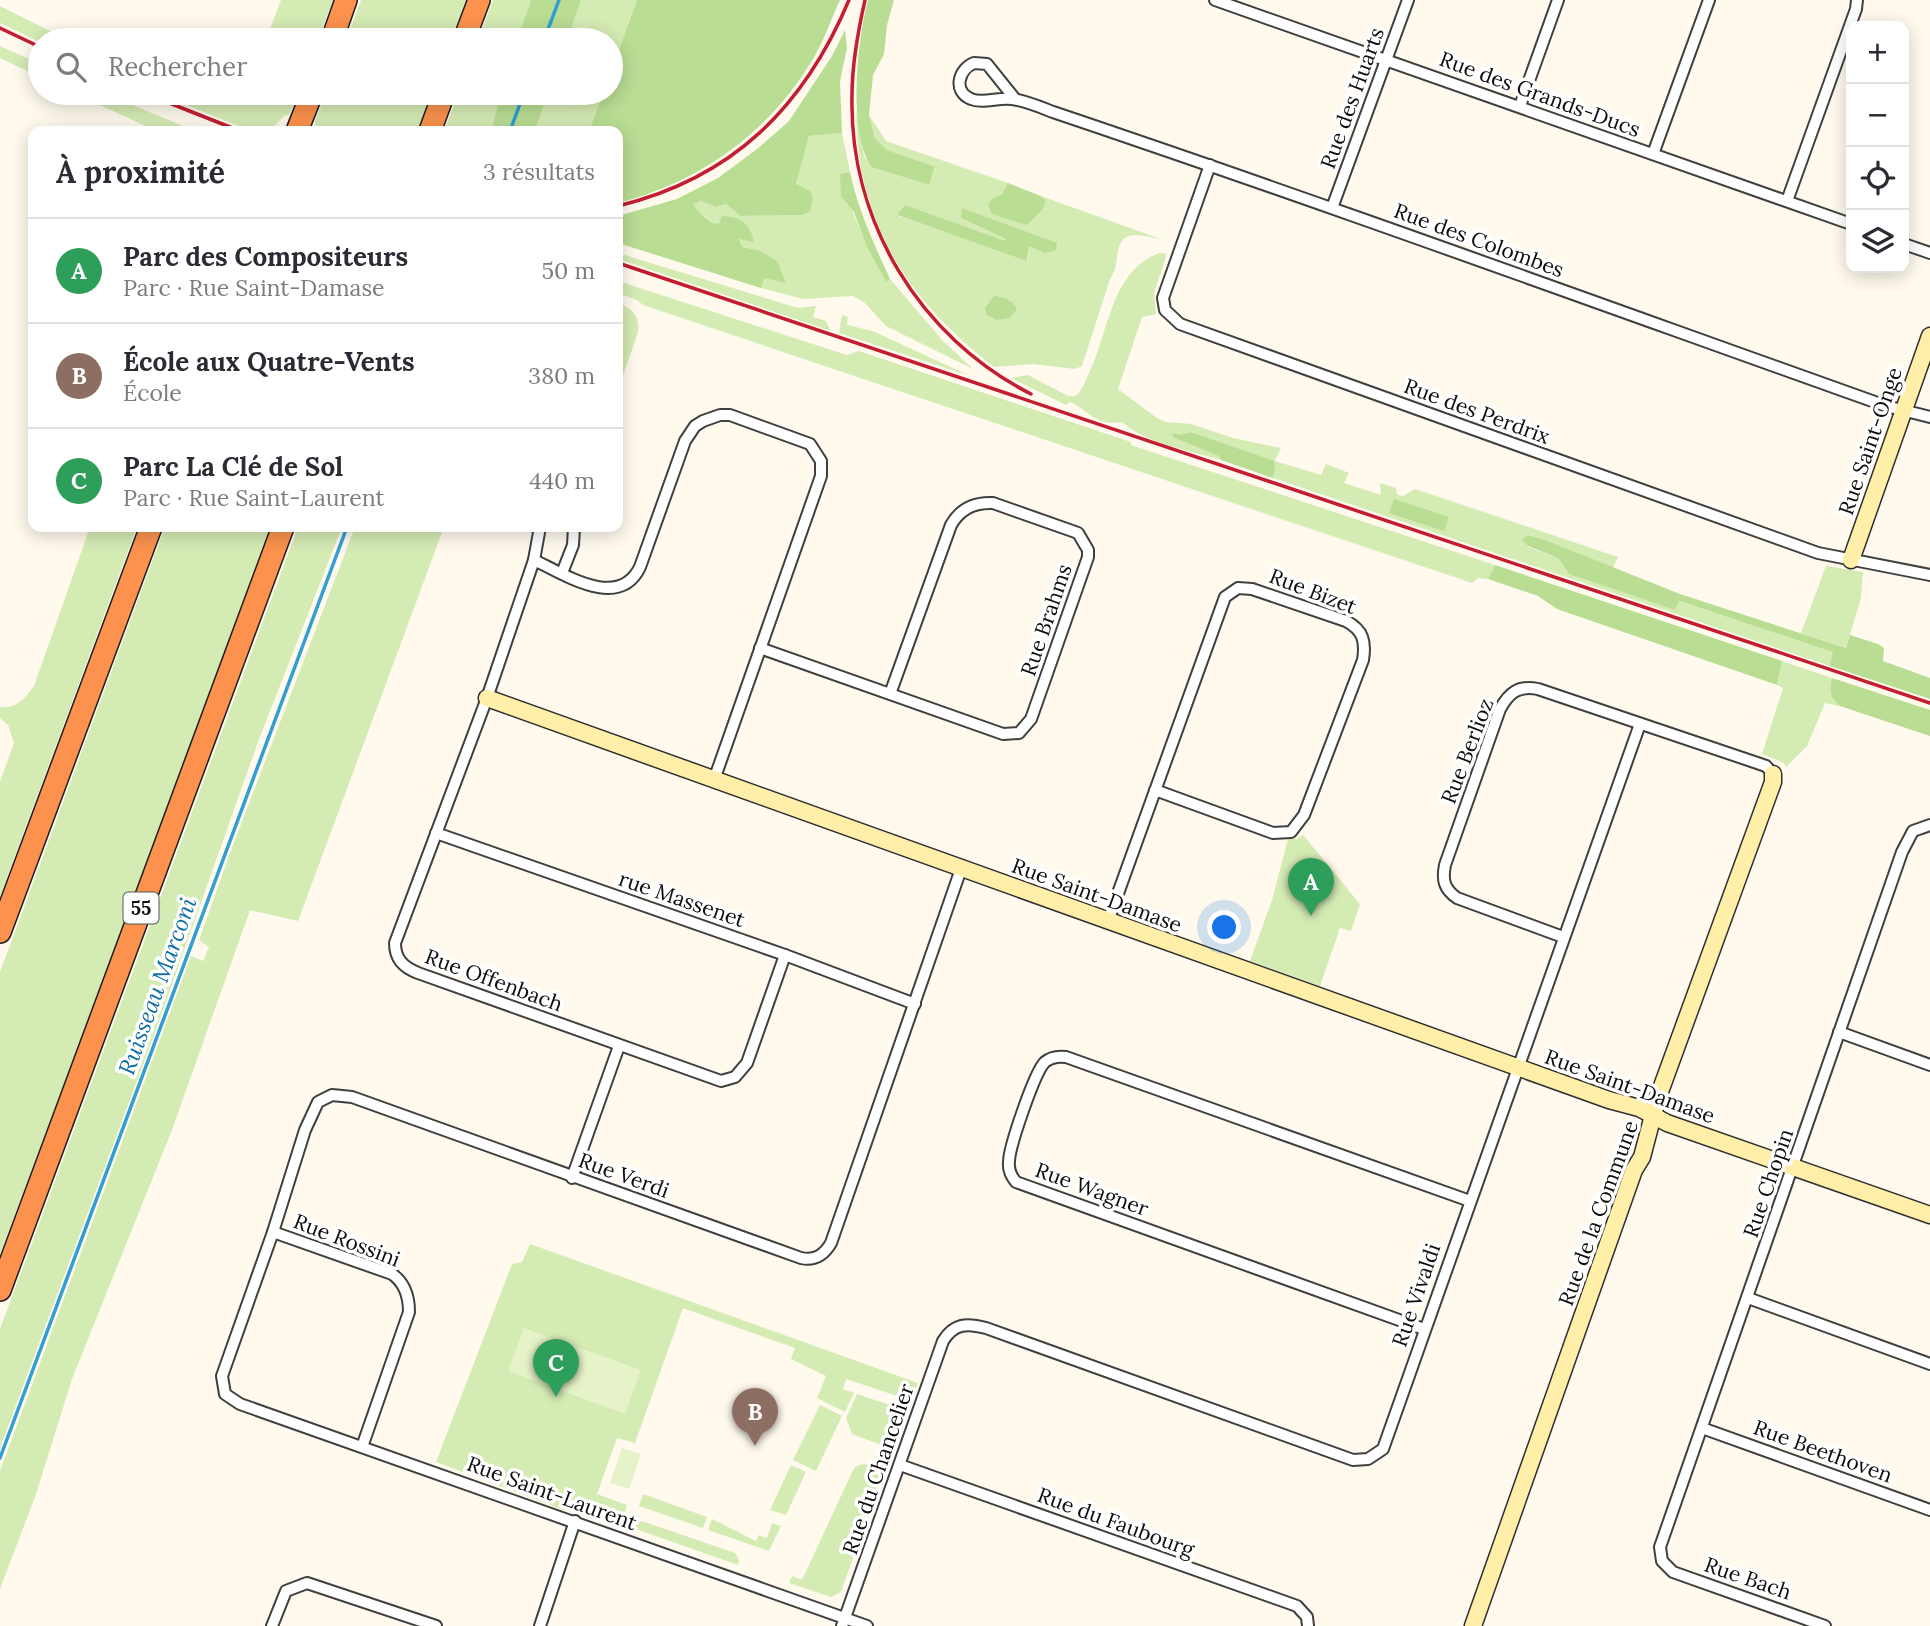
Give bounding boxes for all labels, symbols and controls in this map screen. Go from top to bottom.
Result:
map controls [1846,21,1909,273]
button: + [1846,21,1909,84]
street label: Rue des Huarts [1314,24,1390,172]
search box [28,28,623,105]
street label: Rue des Grands-Ducs [1436,45,1644,143]
icon: search [52,48,90,86]
text: Rechercher [108,50,247,83]
button: − [1846,84,1909,147]
button: locate [1846,147,1909,210]
text: À proximité [56,153,225,191]
text: 3 résultats [483,157,595,186]
street label: Rue des Colombes [1390,197,1568,283]
button: layers [1846,210,1909,273]
text: Parc des Compositeurs [123,240,408,273]
text: A [71,256,87,285]
text: 50 m [542,256,595,285]
text: Parc · Rue Saint-Damase [123,273,385,302]
text: École aux Quatre-Vents [123,345,415,378]
text: B [71,361,87,390]
text: 380 m [528,361,595,390]
street label: Rue Saint-Onge [1832,364,1908,518]
street label: Rue des Perdrix [1400,372,1554,450]
text: École [123,378,182,407]
text: Parc La Clé de Sol [123,450,343,483]
text: C [71,466,87,495]
text: 440 m [529,466,595,495]
text: Parc · Rue Saint-Laurent [123,483,384,512]
street label: Rue Brahms [1014,561,1078,679]
street label: Rue Bizet [1266,562,1361,620]
street label: Rue Berlioz [1435,694,1499,808]
street label: Rue Saint-Damase [1008,852,1186,938]
pin: A [1288,858,1334,916]
street label: rue Massenet [615,865,749,933]
water label: Ruisseau Marconi [111,893,203,1079]
road number: 55 [124,893,158,924]
your location [1207,910,1241,944]
street label: Rue Offenbach [421,943,567,1017]
street label: Rue Saint-Damase [1541,1043,1719,1129]
street label: Rue de la Commune [1552,1117,1644,1309]
street label: Rue Chopin [1737,1125,1799,1241]
street label: Rue Verdi [575,1146,673,1204]
street label: Rue Wagner [1032,1156,1152,1222]
street label: Rue Rossini [290,1207,404,1273]
street label: Rue Vivaldi [1386,1240,1446,1350]
pin: C [533,1339,579,1397]
street label: Rue du Chancelier [836,1380,920,1558]
pin: B [732,1388,778,1446]
street label: Rue Beethoven [1750,1413,1896,1489]
street label: Rue Saint-Laurent [463,1450,641,1537]
street label: Rue du Faubourg [1034,1481,1198,1563]
street label: Rue Bach [1701,1551,1795,1605]

